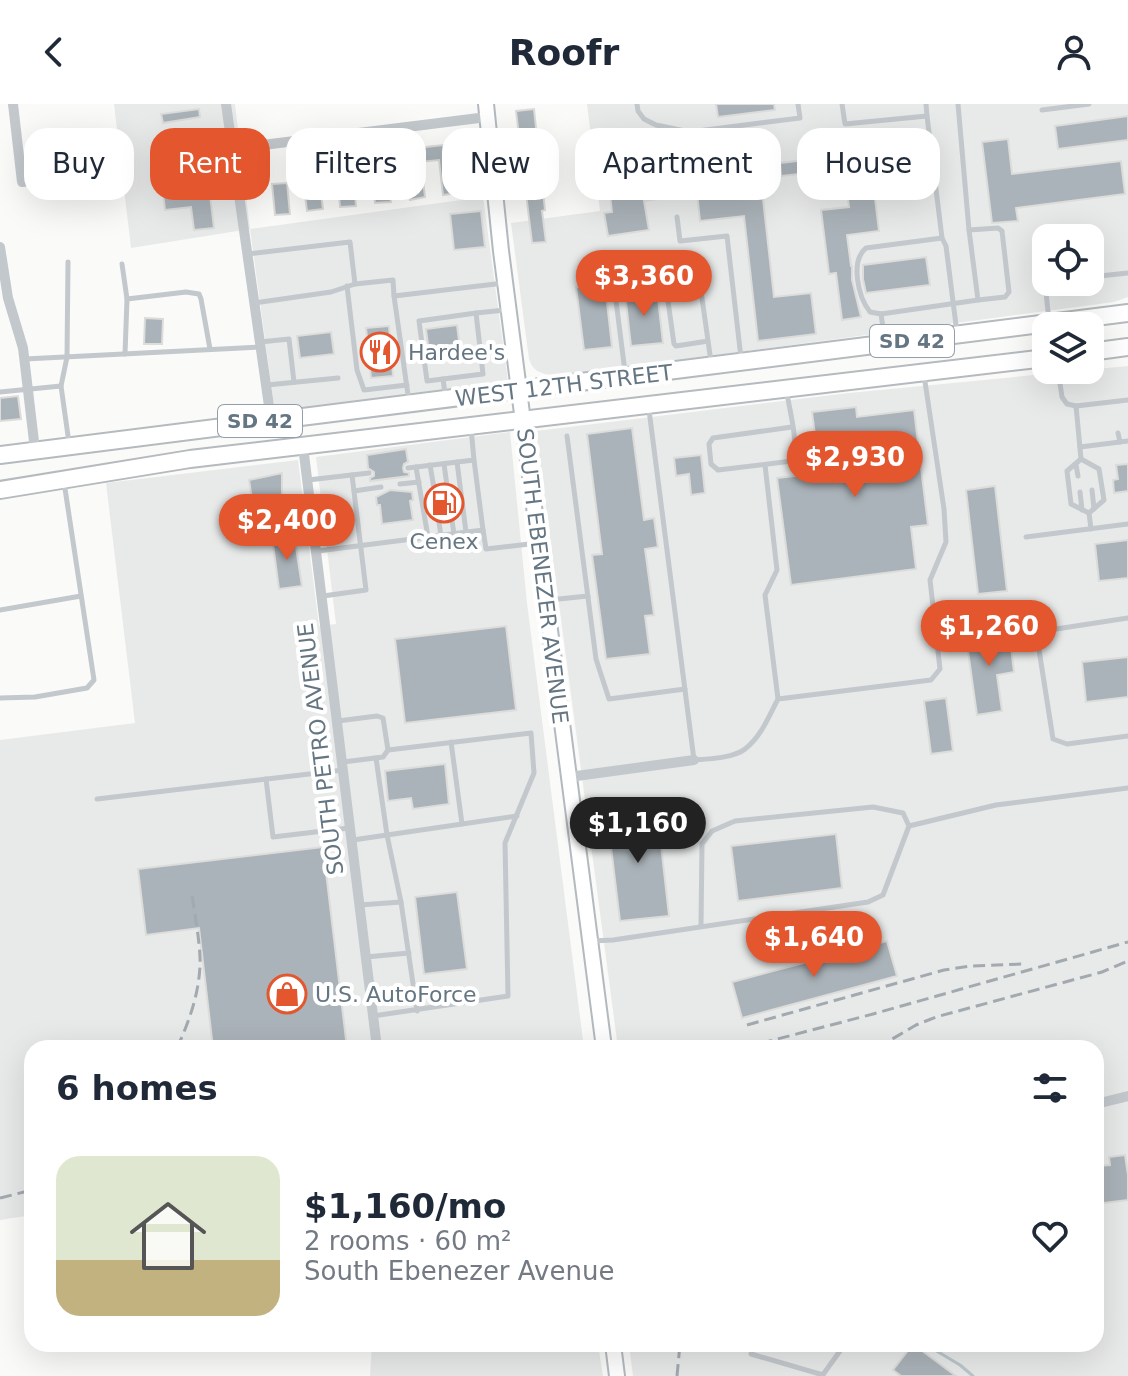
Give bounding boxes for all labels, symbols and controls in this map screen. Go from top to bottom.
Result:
icon: back [32,30,76,74]
icon: person [1052,30,1096,74]
text: Roofr [509,32,619,73]
chip: Buy [24,128,134,200]
chip: Rent [150,128,270,200]
chip: Filters [286,128,426,200]
chip: New [442,128,559,200]
chip: Apartment [575,128,781,200]
chip: House [797,128,940,200]
map controls [1032,224,1104,384]
button: locate [1032,224,1104,296]
pin: $3,360 [579,250,709,318]
text: $3,360 [594,261,694,291]
button: layers [1032,312,1104,384]
road number: SD 42 [870,325,954,357]
restaurant icon: Hardee's [359,331,401,373]
place label: Hardee's [408,340,505,365]
street label: WEST 12TH STREET [454,360,675,411]
road number: SD 42 [218,405,302,437]
street label: SOUTH EBENEZER AVENUE [512,427,573,725]
pin: $2,930 [790,431,920,499]
text: $2,930 [805,442,905,472]
fuel station icon: Cenex [423,482,465,524]
pin: $2,400 [222,494,352,562]
text: $2,400 [237,505,337,535]
place label: Cenex [409,529,479,554]
pin: $1,260 [924,600,1054,668]
text: $1,260 [939,611,1039,641]
street label: SOUTH PETRO AVENUE [293,622,348,876]
pin: $1,160 [573,797,703,865]
text: $1,160 [588,808,688,838]
pin: $1,640 [749,911,879,979]
text: $1,640 [764,922,864,952]
shop icon: U.S. AutoForce [266,973,308,1015]
place label: U.S. AutoForce [315,982,477,1007]
icon: filters [1028,1066,1072,1110]
text: 6 homes [56,1068,218,1108]
text: $1,160/mo [304,1186,506,1226]
icon: home [120,1188,216,1284]
icon: heart [1028,1214,1072,1258]
text: 2 rooms · 60 m² [304,1226,512,1256]
text: South Ebenezer Avenue [304,1256,614,1286]

